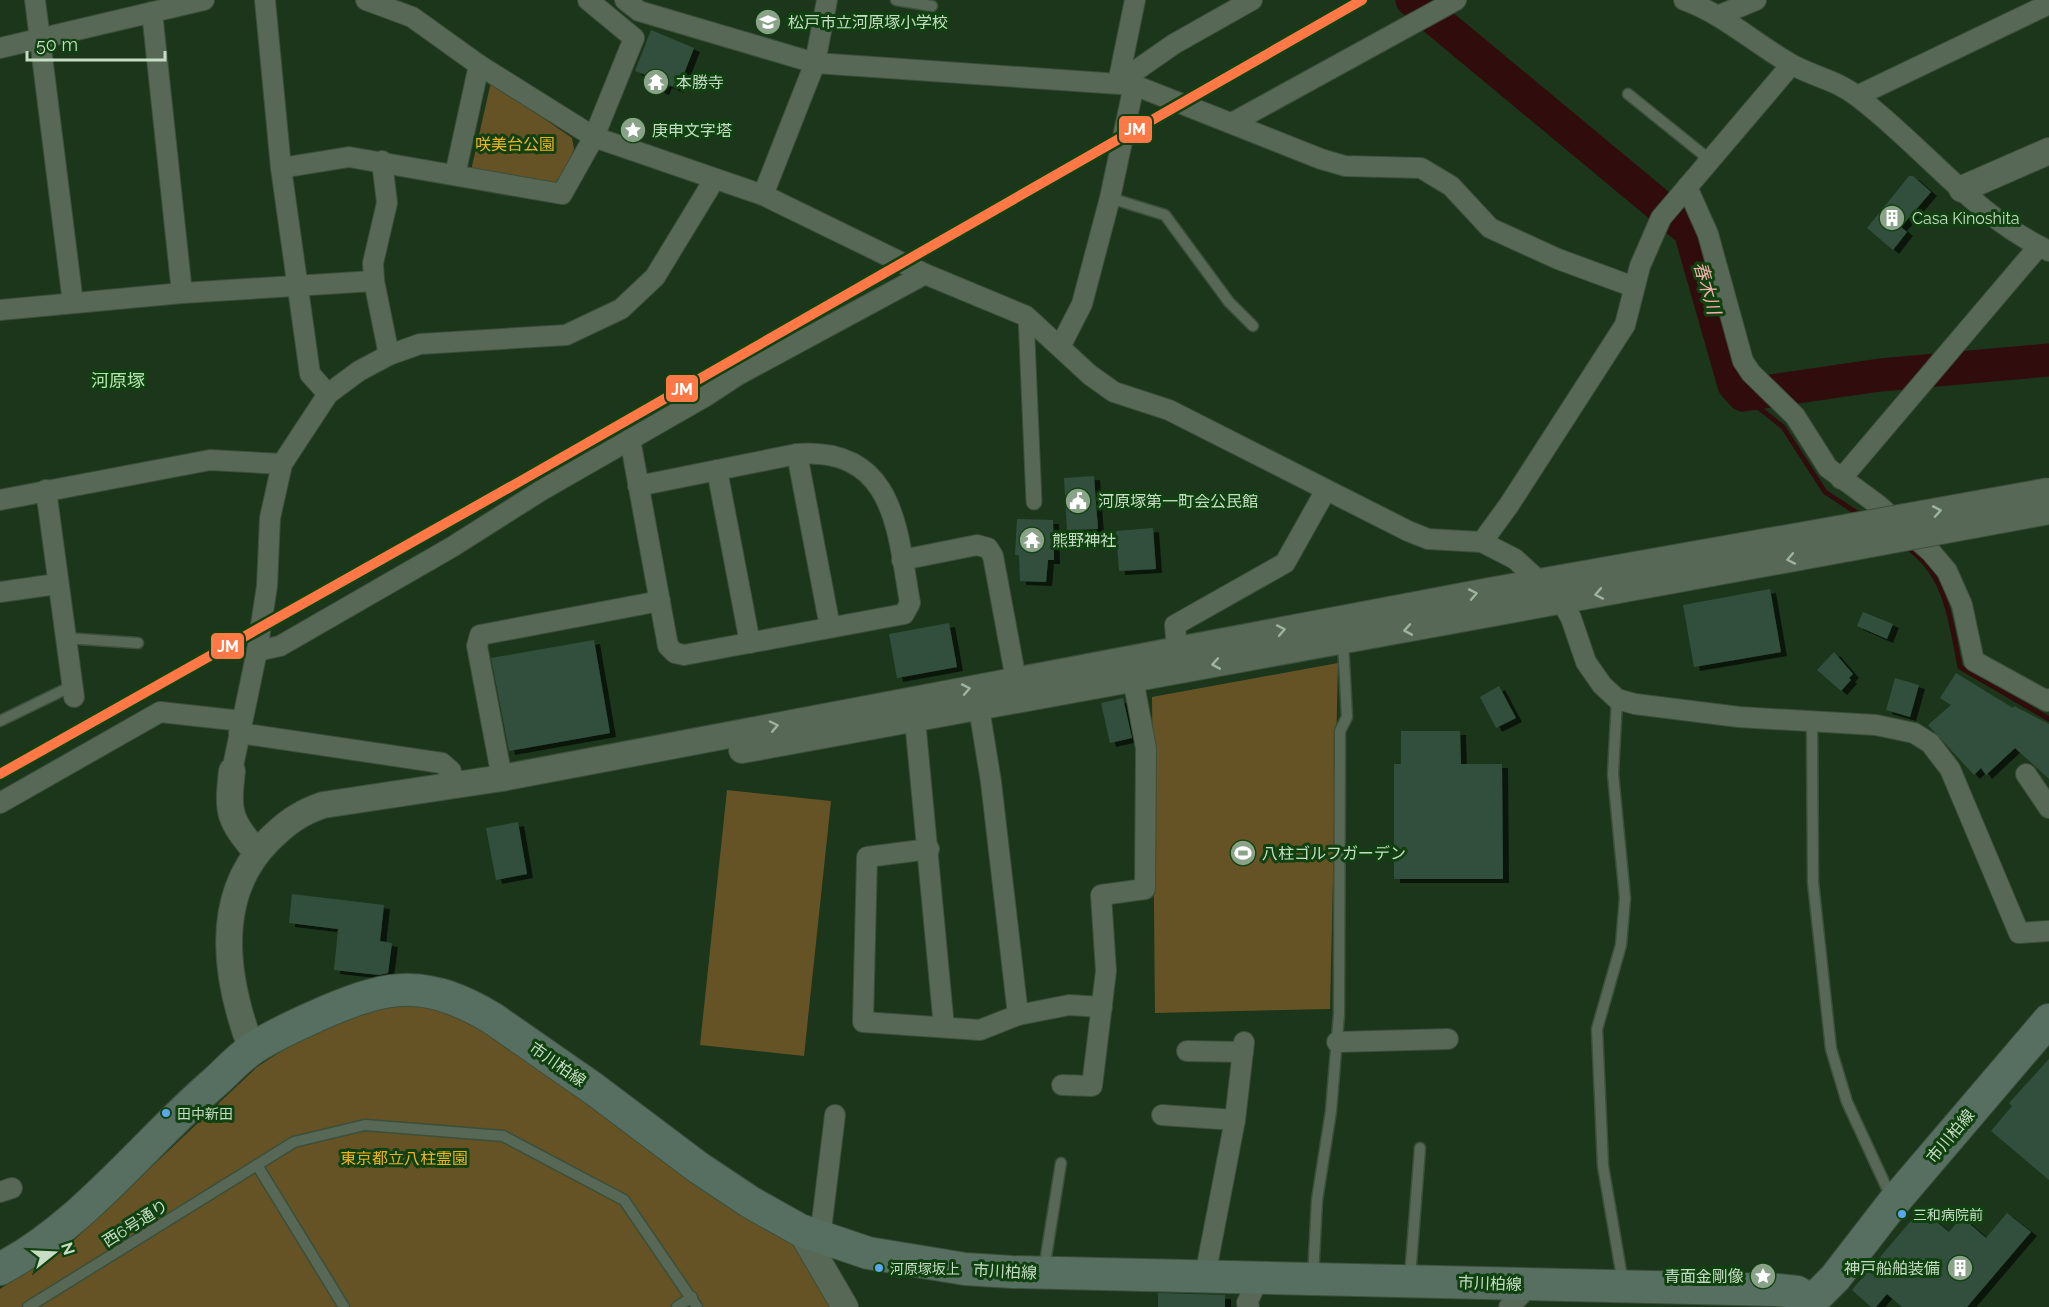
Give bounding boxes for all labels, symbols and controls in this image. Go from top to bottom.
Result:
school or university icon: 松戸市立河原塚小学校 [753,7,783,37]
place label: 松戸市立河原塚小学校 [788,13,948,32]
scale bar [27,24,165,62]
text: 50 m [36,34,78,55]
temple icon: 本勝寺 [641,67,671,97]
place label: 本勝寺 [676,73,724,92]
place icon: 庚申文字塔 [618,115,648,145]
line badge: JM [1118,115,1153,144]
text: JM [1124,120,1146,139]
place label: 庚申文字塔 [652,121,732,140]
park label: 咲美台公園 [475,135,555,154]
building icon: Casa Kinoshita [1877,203,1907,233]
place label: Casa Kinoshita [1912,209,2019,228]
water label: 春木川 [1690,259,1726,319]
district label: 河原塚 [91,370,145,391]
line badge: JM [665,374,699,403]
text: JM [671,380,693,399]
public building icon: 河原塚第一町会公民館 [1063,486,1093,516]
place label: 河原塚第一町会公民館 [1098,492,1258,511]
one-way arrow [1932,505,1942,518]
temple icon: 熊野神社 [1017,525,1047,555]
place label: 熊野神社 [1052,531,1116,550]
one-way arrow [1786,552,1796,564]
one-way arrow [1595,587,1605,600]
one-way arrow [1468,588,1478,601]
one-way arrow [1403,623,1413,636]
one-way arrow [1276,624,1286,637]
line badge: JM [210,632,245,660]
text: JM [217,637,239,656]
one-way arrow [1211,658,1220,670]
one-way arrow [961,683,971,696]
one-way arrow [769,720,779,733]
sports icon: 八柱ゴルフガーデン [1228,838,1258,868]
place label: 八柱ゴルフガーデン [1262,844,1406,863]
street label: 市川柏線 [526,1038,589,1091]
place label: 田中新田 [177,1106,233,1122]
street label: 市川柏線 [1923,1106,1978,1167]
marker: 田中新田 [160,1107,172,1119]
park label: 東京都立八柱霊園 [340,1149,468,1168]
street label: 西6号通り [99,1196,172,1251]
place label: 三和病院前 [1913,1207,1983,1223]
marker: 三和病院前 [1896,1208,1908,1220]
north arrow [24,1223,84,1283]
text: N [57,1240,79,1257]
building icon: 神戸船舶装備 [1945,1253,1975,1283]
place label: 神戸船舶装備 [1844,1259,1940,1278]
street label: 市川柏線 [973,1260,1037,1283]
place label: 河原塚坂上 [890,1261,960,1277]
place icon: 青面金剛像 [1748,1261,1778,1291]
marker: 河原塚坂上 [873,1262,885,1274]
place label: 青面金剛像 [1664,1267,1744,1286]
street label: 市川柏線 [1458,1273,1522,1294]

